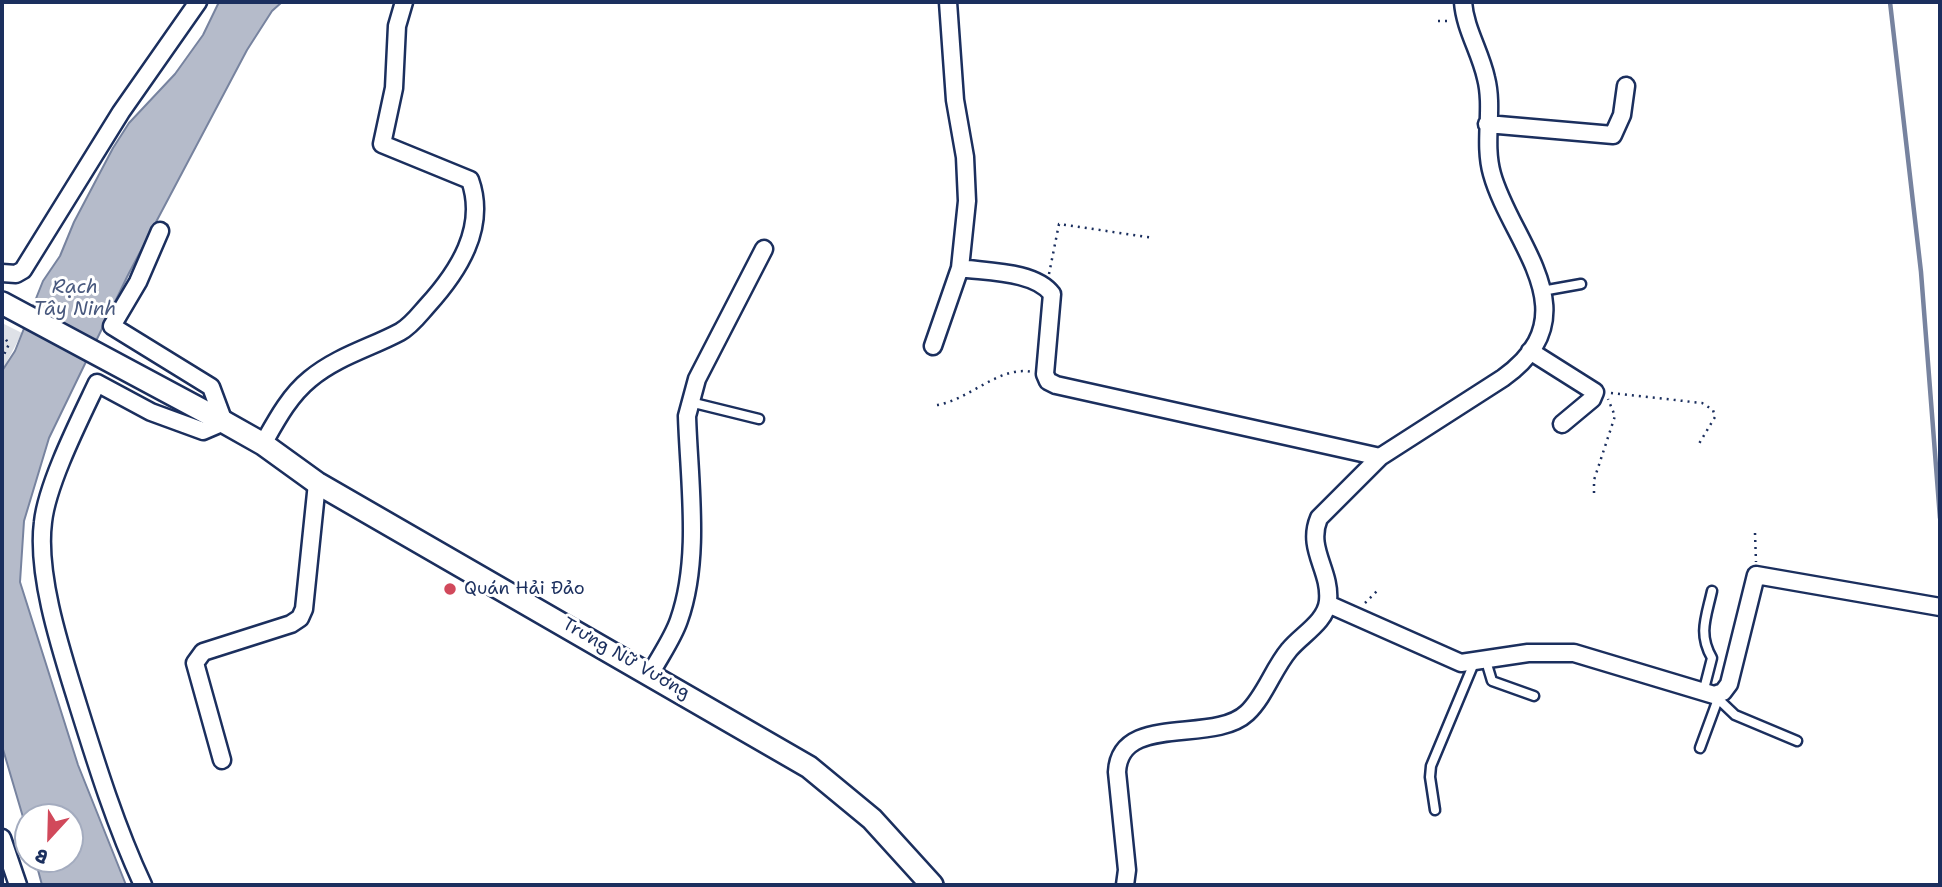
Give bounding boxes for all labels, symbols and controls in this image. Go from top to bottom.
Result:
water label: Rạch Tây Ninh [33,277,117,321]
place label: Quán Hải Đảo [464,578,585,600]
marker: Quán Hải Đảo [442,581,458,597]
street label: Trưng Nữ Vương [558,614,694,704]
north arrow [14,803,84,873]
text: B [32,842,52,870]

